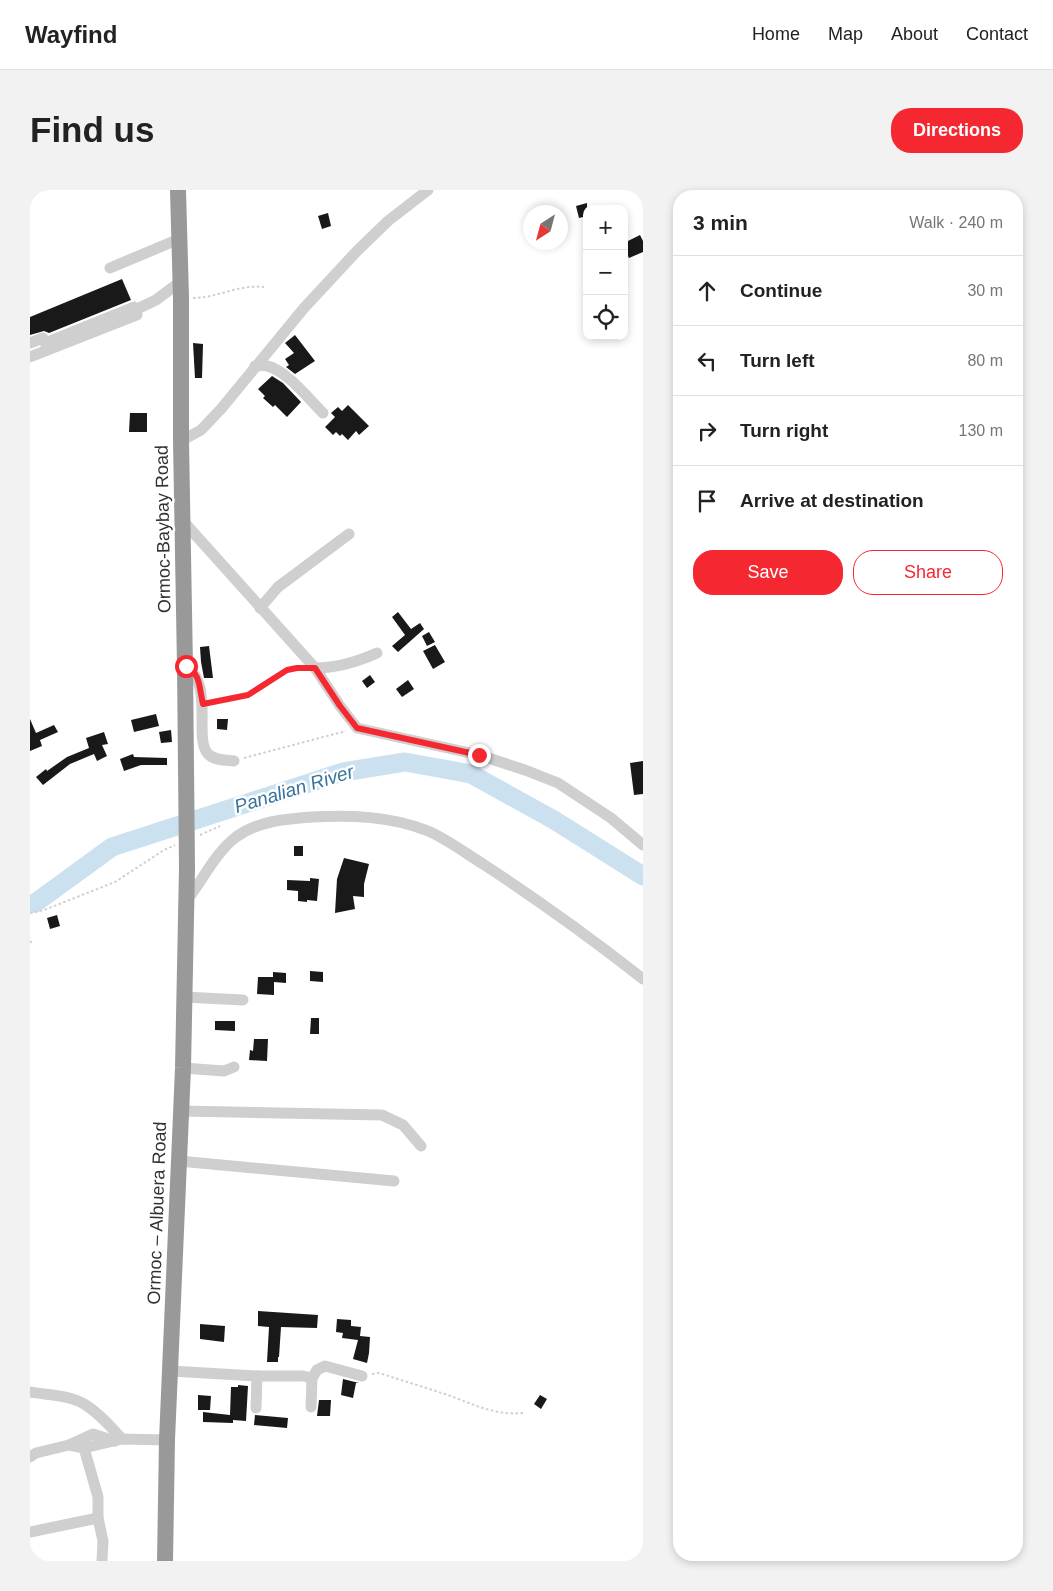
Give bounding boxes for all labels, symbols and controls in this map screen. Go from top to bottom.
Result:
text: Wayfind [25,21,117,48]
text: Home [752,24,800,44]
text: Map [828,24,863,44]
text: About [891,24,938,44]
text: Contact [966,24,1028,44]
button: Directions [891,108,1023,153]
text: Find us [30,110,154,149]
north arrow [523,205,568,250]
map controls [583,205,628,340]
button: + [583,205,628,250]
text: 3 min [693,211,748,234]
text: Walk · 240 m [909,214,1003,231]
button: − [583,250,628,295]
icon: ahead [693,277,721,305]
text: Continue [740,280,822,301]
text: 30 m [967,282,1003,299]
button: locate [583,295,628,340]
icon: left [693,347,721,375]
text: Turn left [740,350,815,371]
text: 80 m [967,352,1003,369]
icon: right [693,417,721,445]
text: Turn right [740,420,828,441]
text: 130 m [959,422,1003,439]
street label: Ormoc-Baybay Road [152,445,174,613]
icon: arrive [693,487,721,515]
text: Arrive at destination [740,490,924,511]
button: Save [693,550,843,595]
button: Share [853,550,1003,595]
route start [175,655,198,678]
route end [468,744,491,767]
water label: Panalian River [232,761,357,817]
street label: Ormoc – Albuera Road [144,1121,170,1305]

